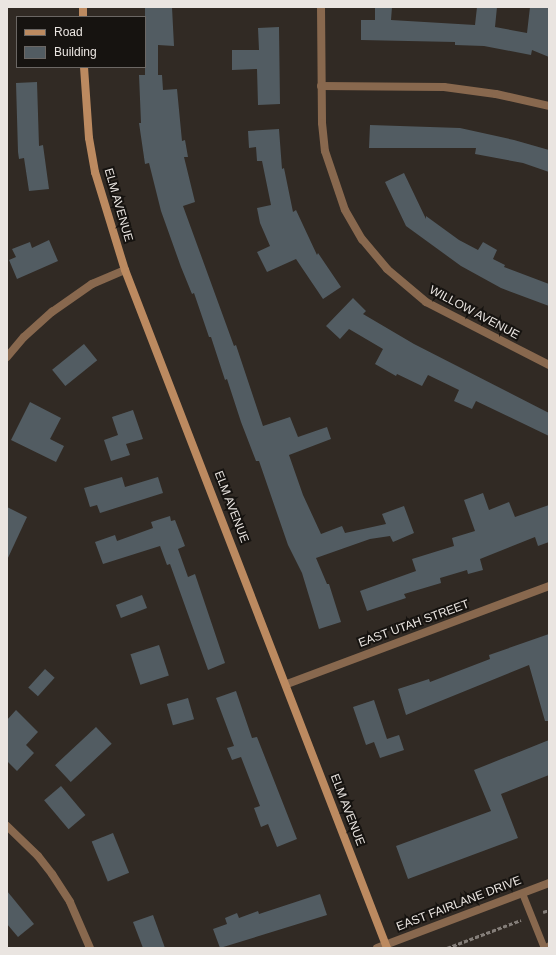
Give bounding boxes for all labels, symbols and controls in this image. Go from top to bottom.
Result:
legend [16,16,146,68]
text: Road [54,25,83,39]
text: Building [54,45,97,59]
street label: ELM AVENUE [101,166,135,244]
street label: WILLOW AVENUE [426,283,522,343]
street label: ELM AVENUE [211,469,251,545]
street label: EAST UTAH STREET [357,597,471,651]
street label: ELM AVENUE [327,772,367,848]
street label: EAST FAIRLANE DRIVE [394,873,524,935]

